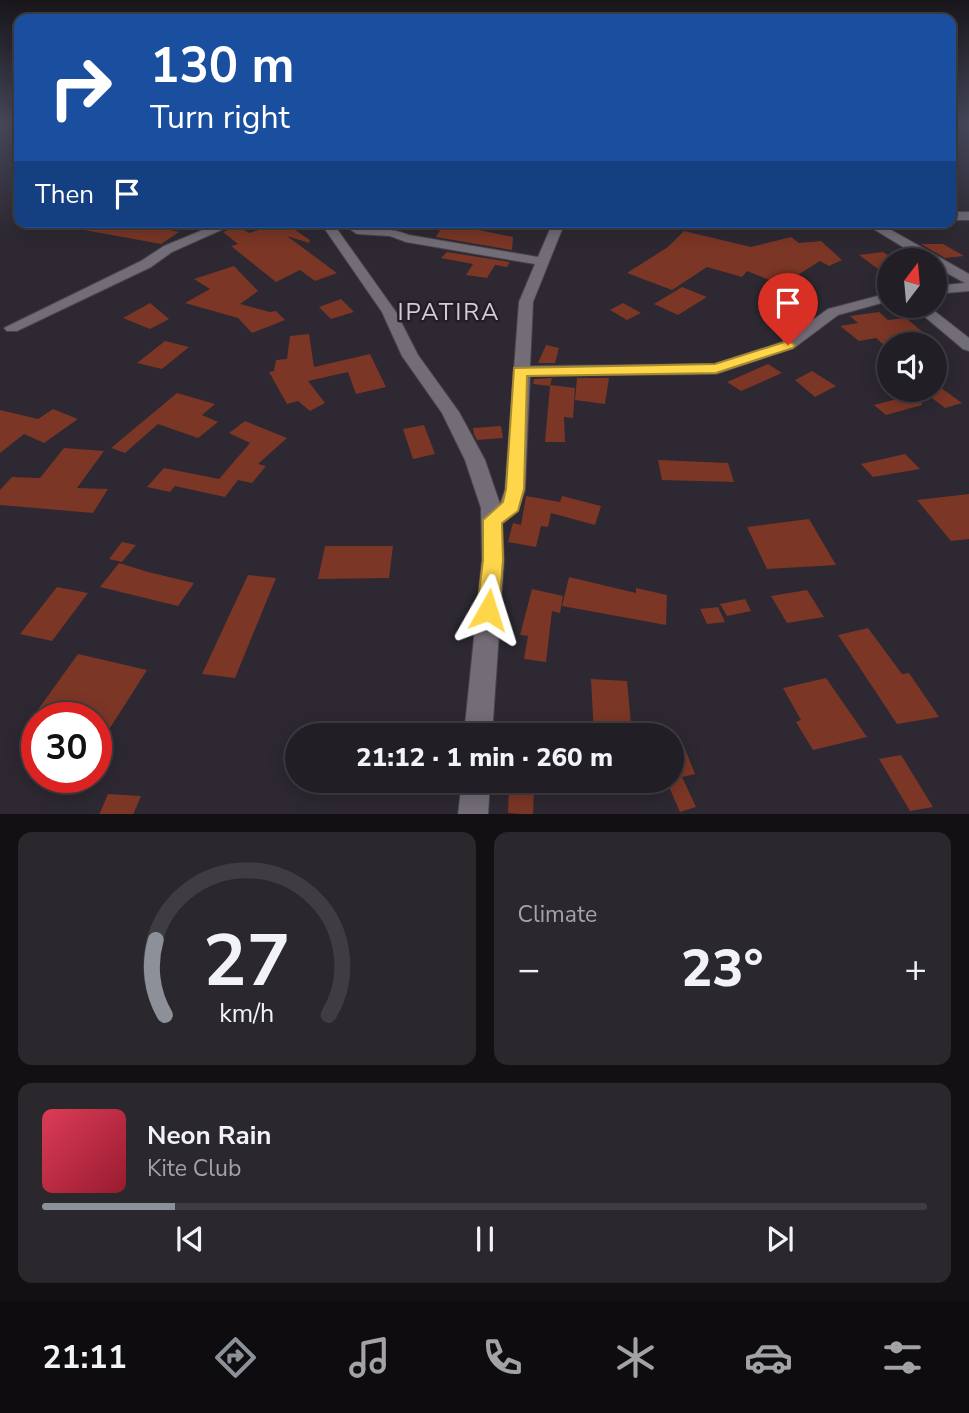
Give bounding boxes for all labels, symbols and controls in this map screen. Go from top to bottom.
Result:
text: 130 m [150,32,294,99]
icon: right [35,42,126,133]
text: Turn right [150,96,290,139]
icon: arrive [108,175,146,213]
text: Then [35,177,94,212]
north arrow [877,248,947,318]
map controls [877,248,947,402]
pin [758,273,818,345]
icon: arrive [769,284,807,322]
district label: IPATIRA [397,296,501,328]
button: sound [877,332,947,402]
position arrow [451,573,525,647]
speed limit sign: 30 [21,702,112,793]
text: 21:12 · 1 min · 260 m [356,740,613,775]
text: Climate [518,899,597,930]
text: 27 [203,911,290,1011]
text: 23° [681,933,763,1004]
text: − [518,944,540,995]
text: + [904,944,927,995]
text: km/h [219,996,274,1030]
text: Neon Rain [147,1118,272,1153]
text: Kite Club [147,1153,241,1184]
icon: previous [171,1220,209,1258]
icon: pause [466,1220,504,1258]
icon: next [761,1220,799,1258]
icon: directions [211,1333,260,1382]
icon: music [345,1333,394,1382]
icon: phone [478,1333,527,1382]
icon: climate [611,1333,660,1382]
icon: car [744,1333,793,1382]
icon: filters [878,1333,927,1382]
text: 21:11 [42,1336,127,1379]

